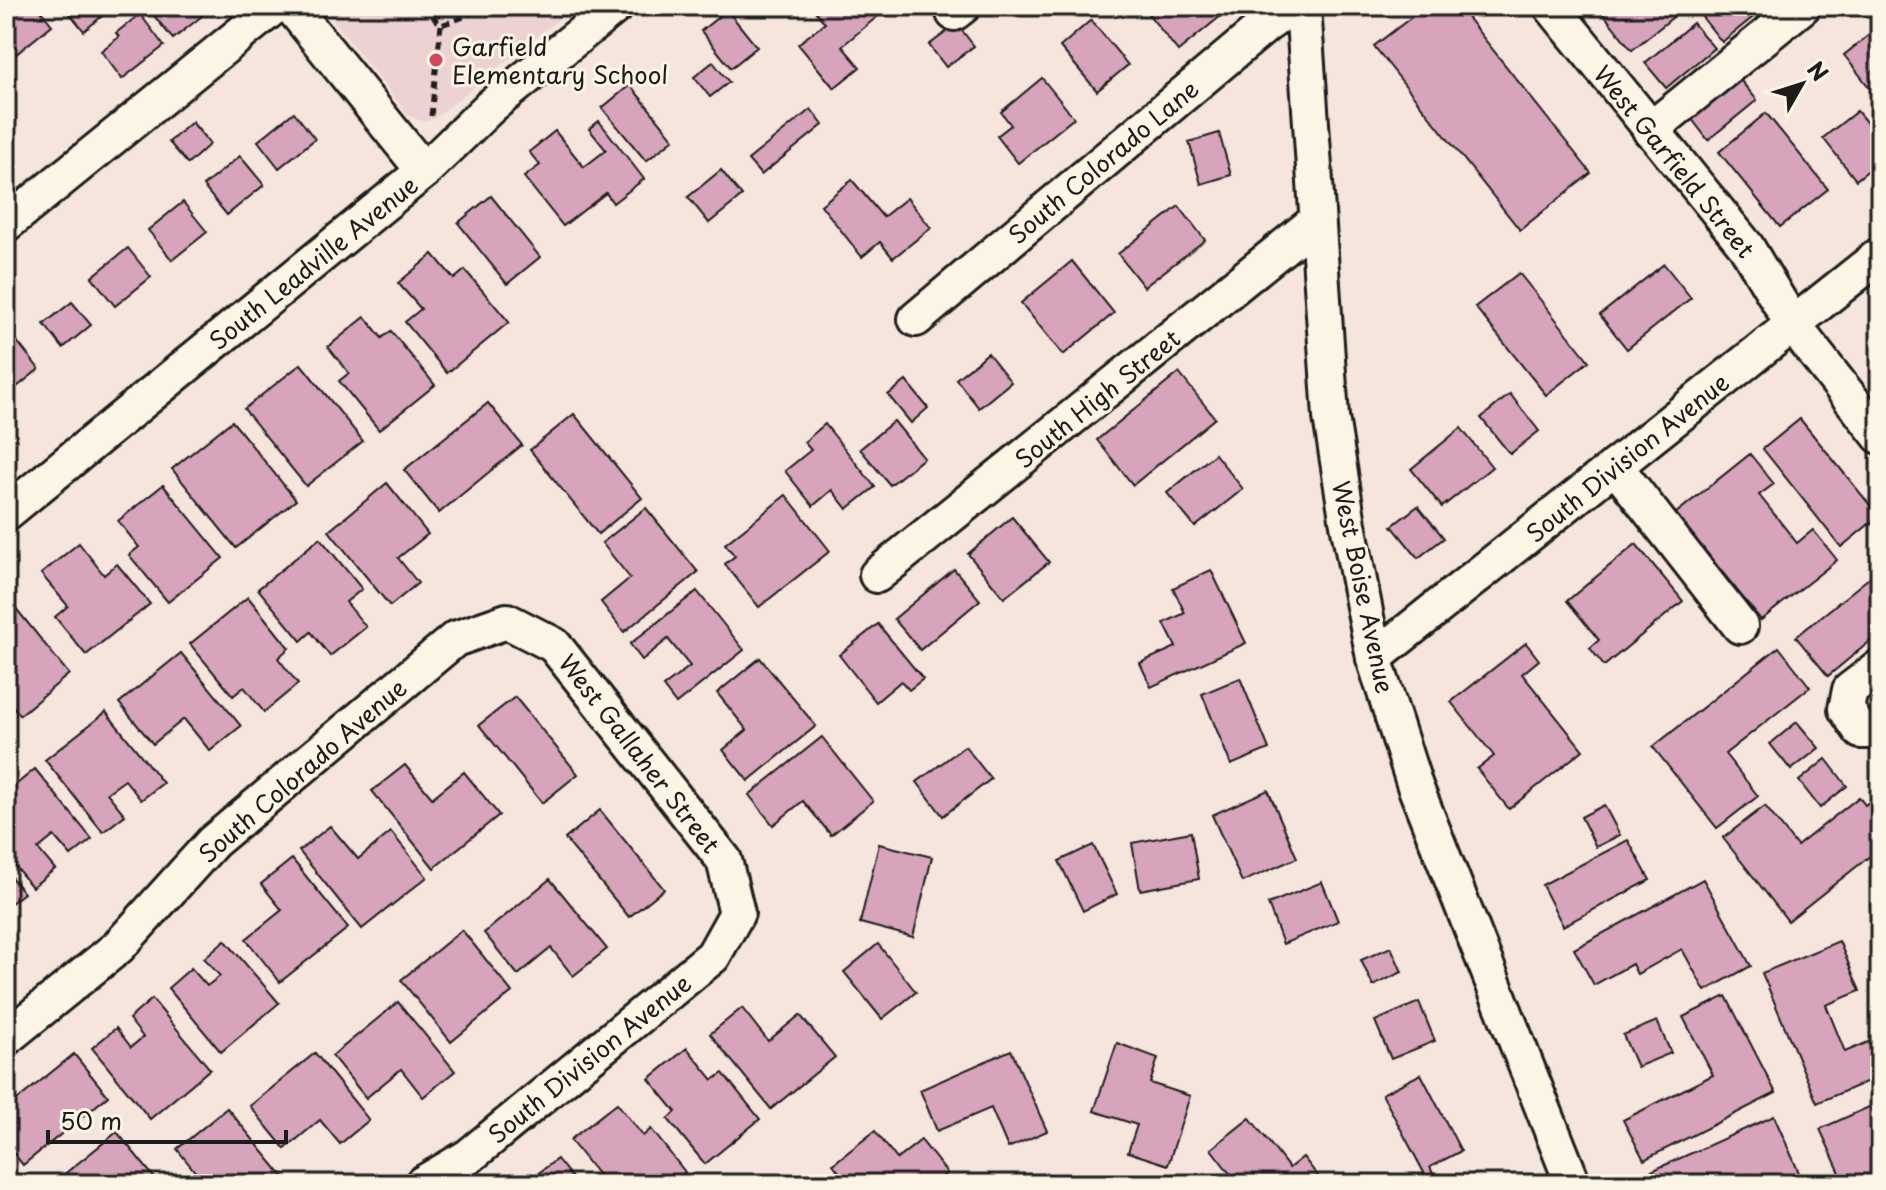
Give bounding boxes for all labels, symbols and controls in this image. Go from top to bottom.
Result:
place label: Garfield Elementary School [452,28,668,92]
north arrow [1762,44,1842,124]
marker: Garfield Elementary School [427,51,445,69]
text: N [1800,53,1837,88]
street label: West Garfield Street [1586,57,1764,265]
street label: South Colorado Lane [1000,70,1206,252]
street label: South Leadville Avenue [201,166,425,358]
street label: South High Street [1007,320,1188,476]
street label: South Division Avenue [1518,364,1736,550]
street label: West Boise Avenue [1324,477,1404,697]
street label: West Gallaher Street [551,646,729,860]
street label: South Colorado Avenue [190,669,414,871]
street label: South Division Avenue [480,965,698,1151]
scale bar [48,1094,286,1144]
text: 50 m [60,1102,122,1138]

